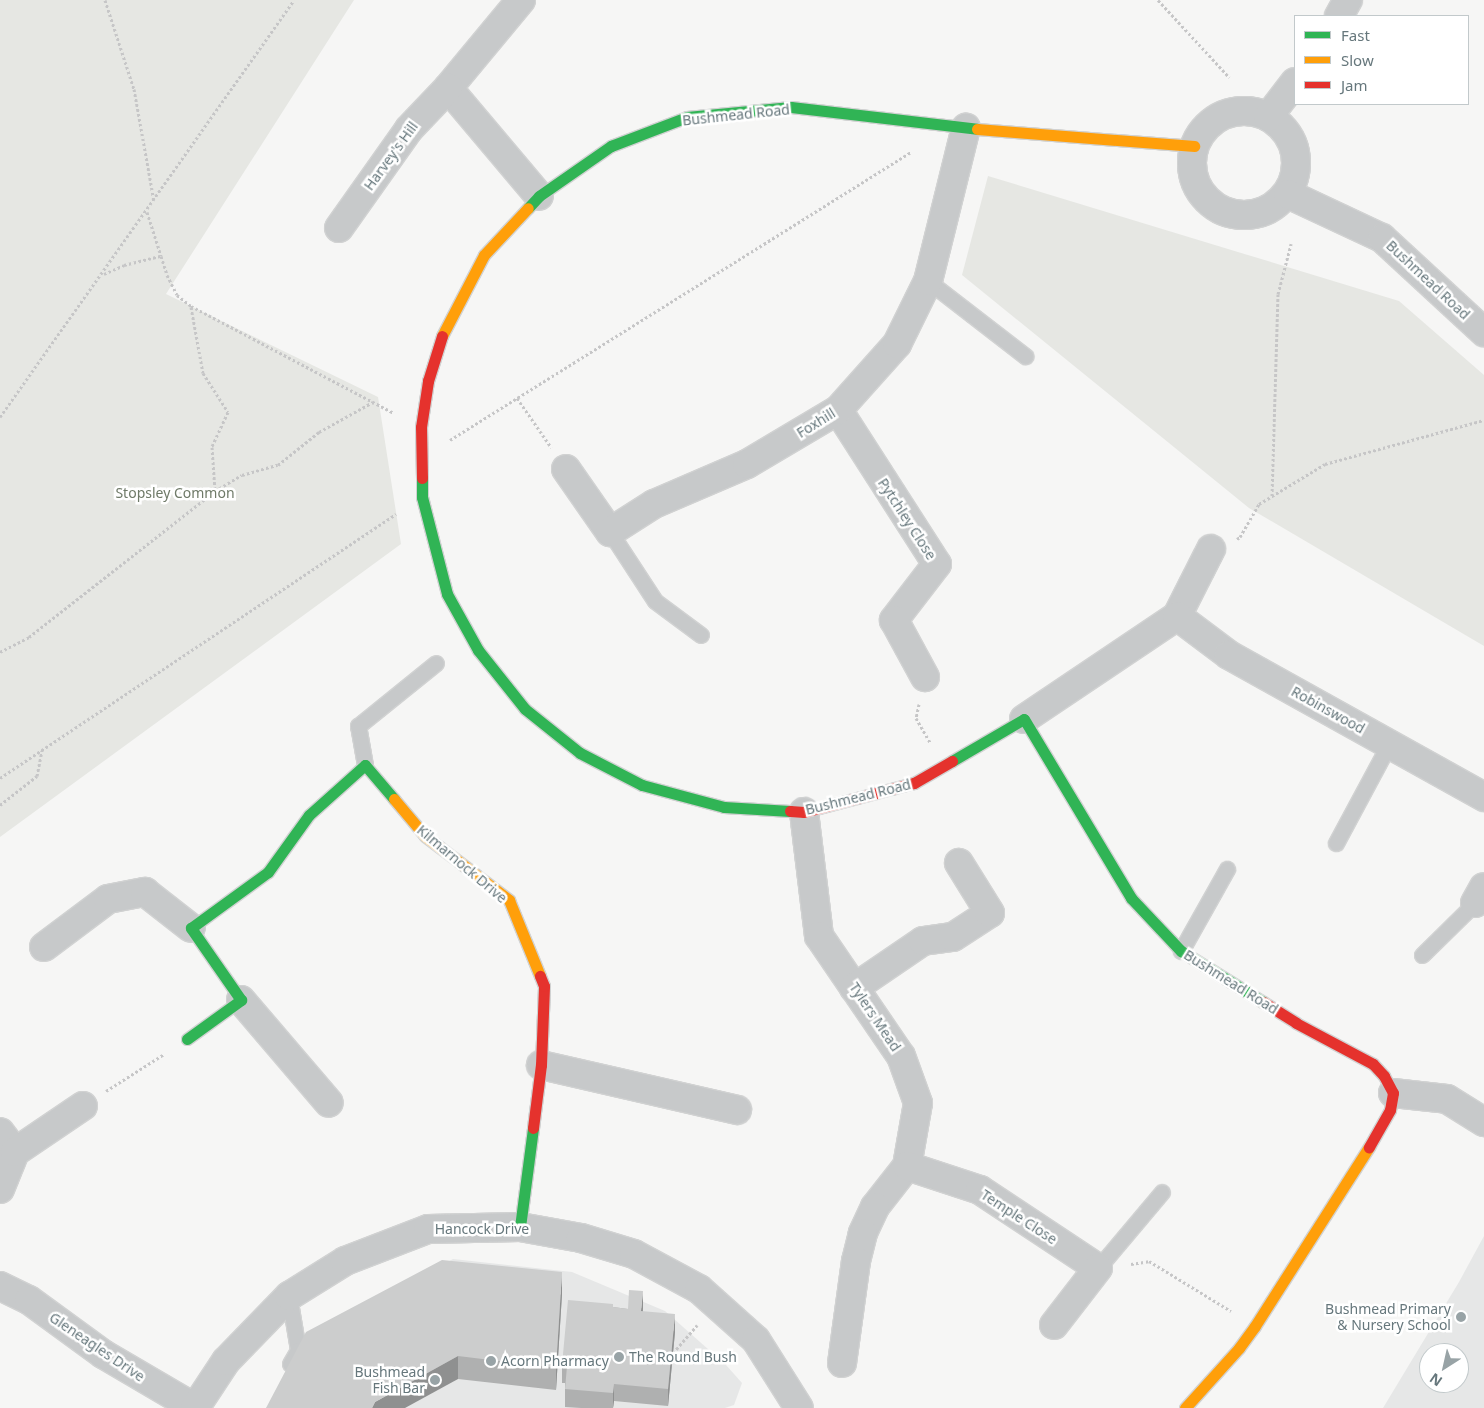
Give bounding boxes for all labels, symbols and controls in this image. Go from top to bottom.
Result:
legend [1294,15,1469,105]
text: Fast [1341,25,1370,45]
text: Slow [1341,50,1374,70]
text: Jam [1341,75,1368,95]
street label: Bushmead Road [681,101,791,129]
street label: Harvey's Hill [360,118,422,194]
street label: Bushmead Road [1383,237,1473,323]
street label: Foxhill [794,405,838,441]
street label: Pytchley Close [874,475,940,563]
park label: Stopsley Common [115,485,235,501]
street label: Robinswood [1288,683,1368,737]
street label: Bushmead Road [804,776,912,818]
street label: Kilmarnock Drive [414,822,510,906]
street label: Bushmead Road [1181,946,1281,1018]
street label: Tylers Mead [846,979,904,1055]
street label: Temple Close [978,1186,1060,1248]
street label: Hancock Drive [435,1221,529,1237]
place label: Bushmead Primary & Nursery School [1325,1301,1451,1334]
street label: Gleneagles Drive [46,1309,148,1385]
marker: Bushmead Primary & Nursery School [1455,1311,1467,1323]
north arrow [1419,1343,1469,1393]
place label: The Round Bush [629,1349,737,1365]
marker: The Round Bush [613,1351,625,1363]
place label: Acorn Pharmacy [501,1353,609,1369]
marker: Acorn Pharmacy [485,1355,497,1367]
place label: Bushmead Fish Bar [354,1364,425,1396]
text: N [1426,1369,1446,1391]
marker: Bushmead Fish Bar [429,1374,441,1386]

